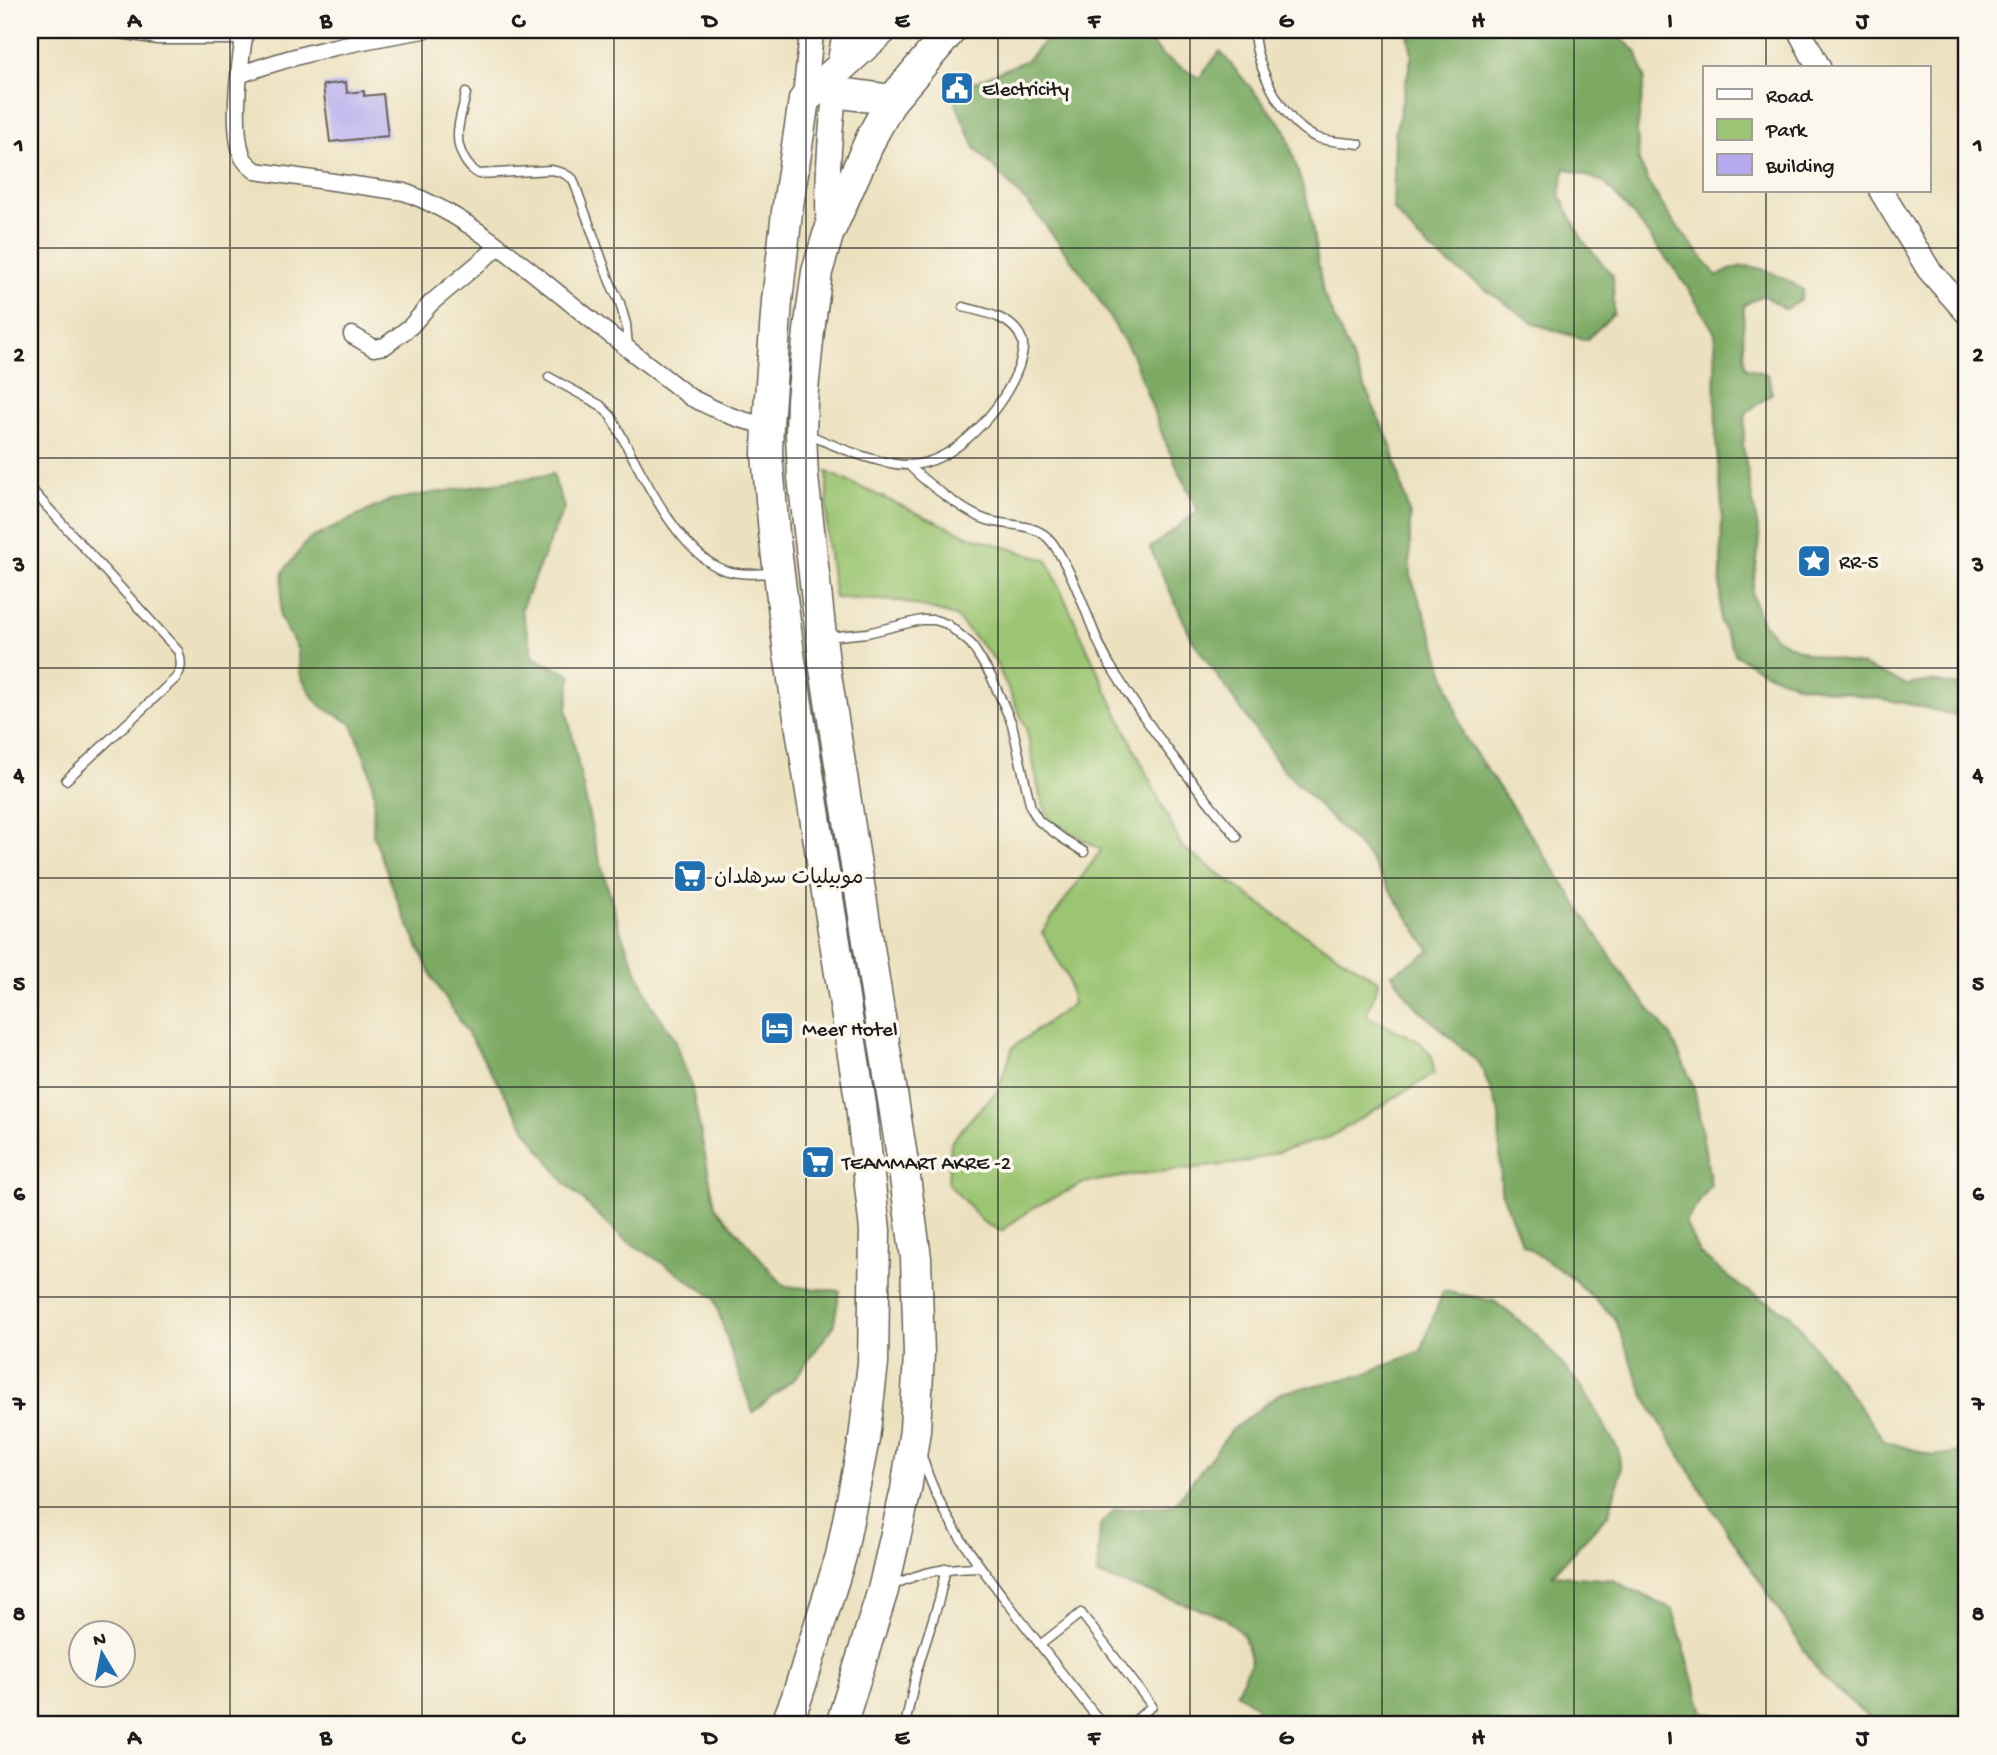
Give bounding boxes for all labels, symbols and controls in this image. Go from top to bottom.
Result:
text: A [126,9,142,36]
text: B [319,9,333,36]
text: C [512,9,527,36]
text: D [701,9,719,36]
text: E [895,9,911,36]
text: F [1087,9,1102,36]
text: G [1279,9,1295,36]
text: H [1471,9,1485,36]
text: I [1667,9,1673,36]
text: J [1855,9,1870,36]
legend [1703,66,1930,192]
public building icon: Electricity [938,69,976,107]
place label: Electricity [982,79,1069,104]
text: Road [1766,86,1814,111]
text: Park [1765,120,1809,145]
text: 1 [13,133,24,160]
text: 1 [1972,133,1983,160]
text: Building [1765,156,1835,181]
text: 2 [13,343,25,370]
text: 2 [1972,343,1984,370]
place icon: RR-5 [1795,542,1833,580]
place label: RR-5 [1839,552,1879,577]
text: 3 [12,553,25,580]
text: 3 [1971,553,1984,580]
text: 4 [13,763,25,790]
text: 4 [1972,763,1984,790]
supermarket icon: موبيليات سرهلدان [671,857,709,895]
place label: موبيليات سرهلدان [714,867,864,892]
text: 5 [13,972,25,999]
text: 5 [1972,972,1984,999]
hotel icon: Meer Hotel [758,1009,796,1047]
place label: Meer Hotel [802,1019,898,1044]
supermarket icon: TEAMMART AKRE -2 [799,1143,837,1181]
place label: TEAMMART AKRE -2 [841,1153,1011,1178]
text: 6 [13,1182,26,1209]
text: 6 [1972,1182,1985,1209]
text: 7 [12,1392,26,1419]
text: 7 [1971,1392,1985,1419]
text: 8 [13,1602,26,1629]
text: 8 [1972,1602,1985,1629]
north arrow [66,1618,136,1688]
text: N [92,1628,108,1653]
text: A [126,1726,142,1753]
text: B [319,1726,333,1753]
text: C [512,1726,527,1753]
text: D [701,1726,719,1753]
text: E [895,1726,911,1753]
text: F [1087,1726,1102,1753]
text: G [1279,1726,1295,1753]
text: H [1471,1726,1485,1753]
text: I [1667,1726,1673,1753]
text: J [1855,1726,1870,1753]

